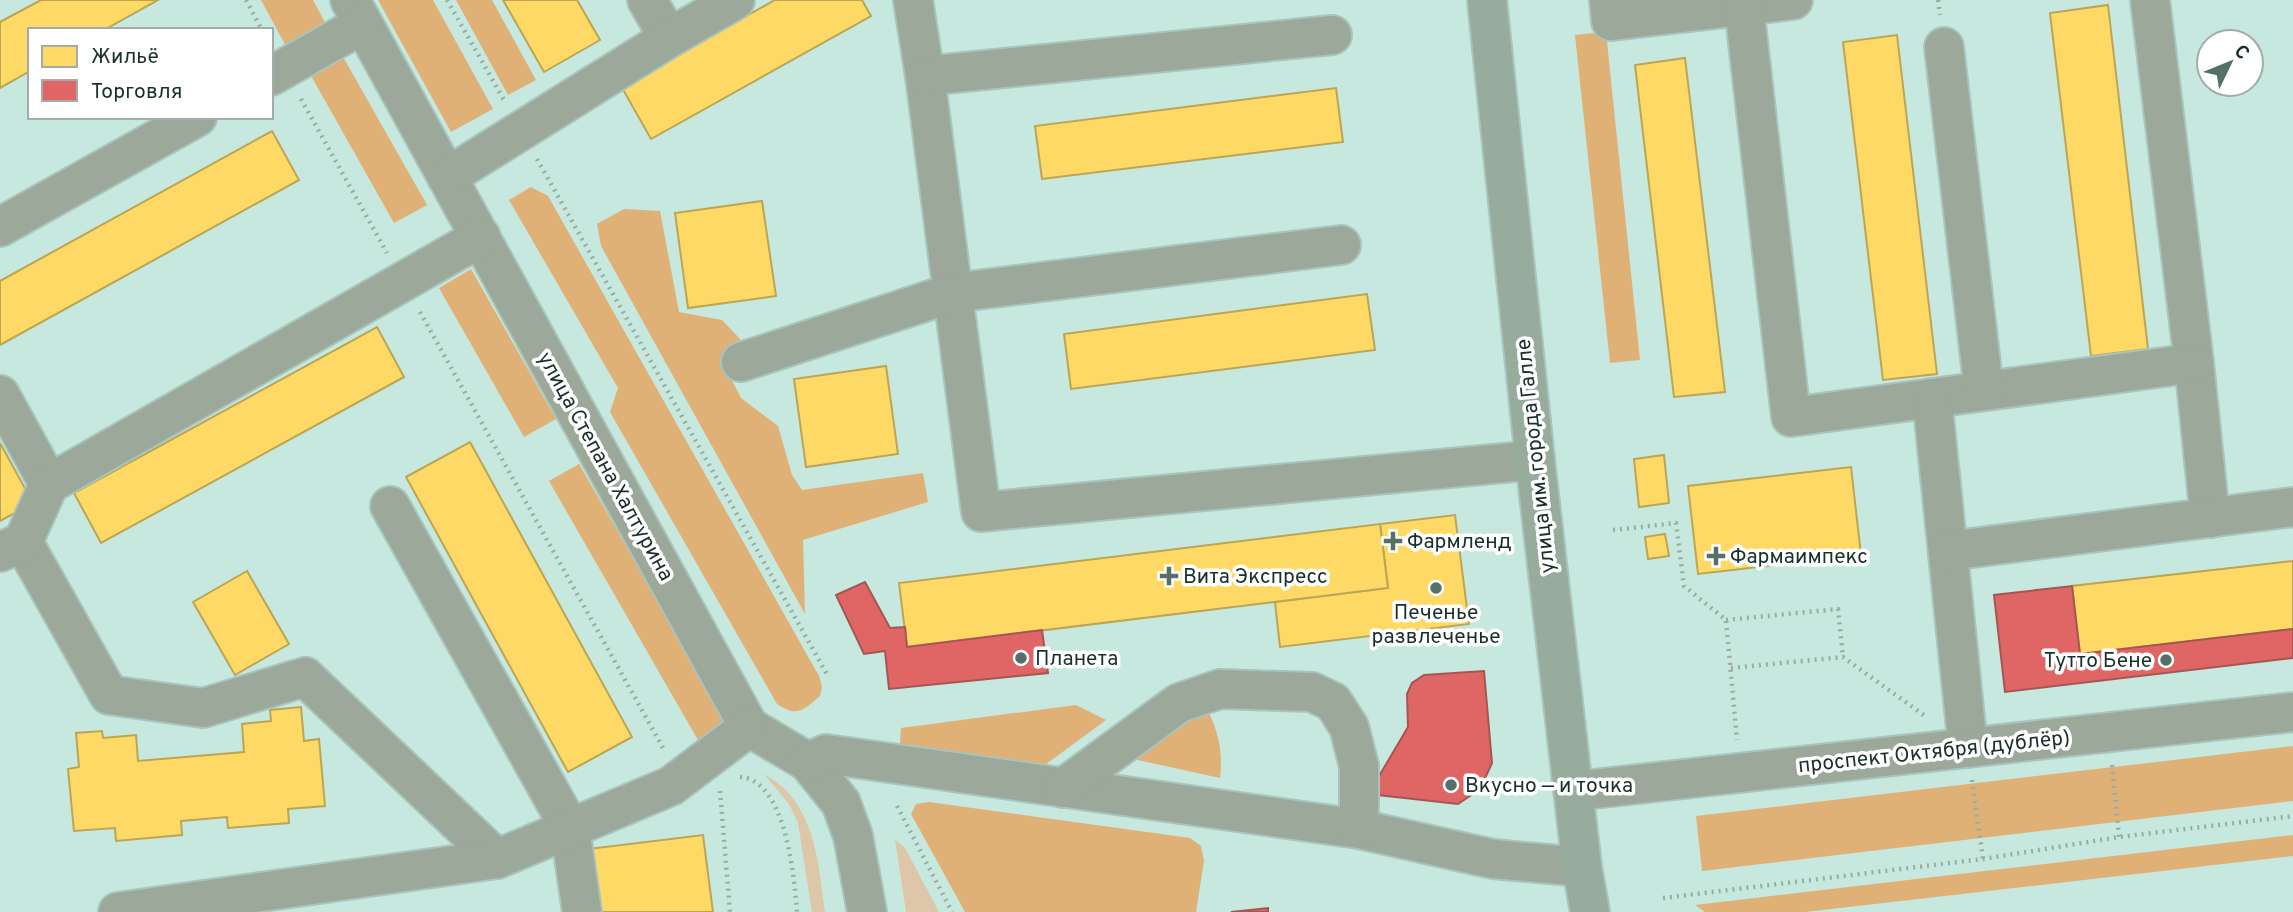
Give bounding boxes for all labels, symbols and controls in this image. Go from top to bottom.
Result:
legend [28,28,273,119]
north arrow [2195,28,2265,98]
text: С [2228,40,2254,65]
text: Жильё [91,44,159,71]
text: Торговля [91,79,182,106]
street label: улица им. города Галле [1511,337,1562,574]
street label: улица Степана Халтурина [530,348,679,586]
place label: Фармленд [1407,529,1512,556]
marker: Фармленд [1385,533,1401,549]
place label: Фармаимпекс [1730,544,1868,571]
marker: Фармаимпекс [1708,548,1724,564]
place label: Вита Экспресс [1183,564,1328,591]
marker: Вита Экспресс [1161,568,1177,584]
marker: Печенье развлеченье [1428,580,1444,596]
place label: Печенье развлеченье [1371,600,1501,651]
place label: Планета [1035,646,1118,673]
place label: Тутто Бене [2044,648,2152,675]
marker: Планета [1013,650,1029,666]
marker: Тутто Бене [2158,652,2174,668]
street label: проспект Октября (дублёр) [1797,725,2072,780]
place label: Вкусно — и точка [1465,773,1633,800]
marker: Вкусно — и точка [1443,777,1459,793]

